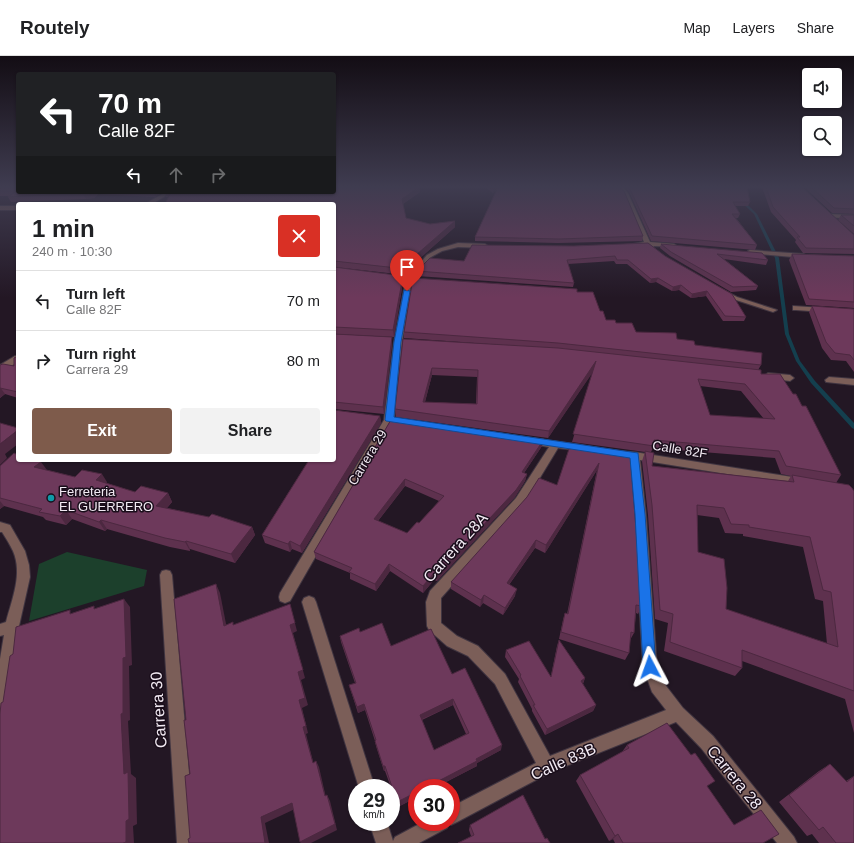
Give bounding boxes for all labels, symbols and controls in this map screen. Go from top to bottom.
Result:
text: Routely [20,17,90,38]
text: Map [683,20,711,36]
text: Layers [733,20,775,36]
text: Share [797,20,834,36]
map controls [802,68,842,156]
button: sound [802,68,842,108]
icon: left [32,88,84,140]
text: 70 m [98,88,162,119]
button: search [802,116,842,156]
text: Calle 82F [98,121,175,141]
icon: left [123,164,145,186]
icon: ahead [165,164,187,186]
icon: right [207,164,229,186]
text: 1 min [32,215,95,242]
button: close [278,215,320,257]
text: 240 m · 10:30 [32,244,112,259]
pin [390,250,424,291]
icon: arrive [396,256,418,278]
text: Turn left [66,285,125,302]
icon: left [32,290,54,312]
text: 70 m [287,292,320,309]
text: Calle 82F [66,302,122,317]
text: Turn right [66,345,136,362]
icon: right [32,350,54,372]
text: 80 m [287,352,320,369]
text: Carrera 29 [66,362,128,377]
button: Exit [32,408,172,454]
button: Share [180,408,320,454]
street label: Carrera 29 [345,427,390,488]
street label: Calle 82F [651,438,709,461]
place label: Ferreteria EL GUERRERO [59,484,153,514]
marker: Ferreteria EL GUERRERO [46,493,56,503]
street label: Carrera 28A [420,509,491,585]
position arrow [629,646,671,688]
street label: Carrera 30 [147,671,170,749]
street label: Calle 83B [528,740,598,783]
street label: Carrera 28 [704,742,765,812]
speed limit sign: 30 [408,779,460,831]
text: 29 [363,789,385,811]
text: km/h [363,809,385,820]

